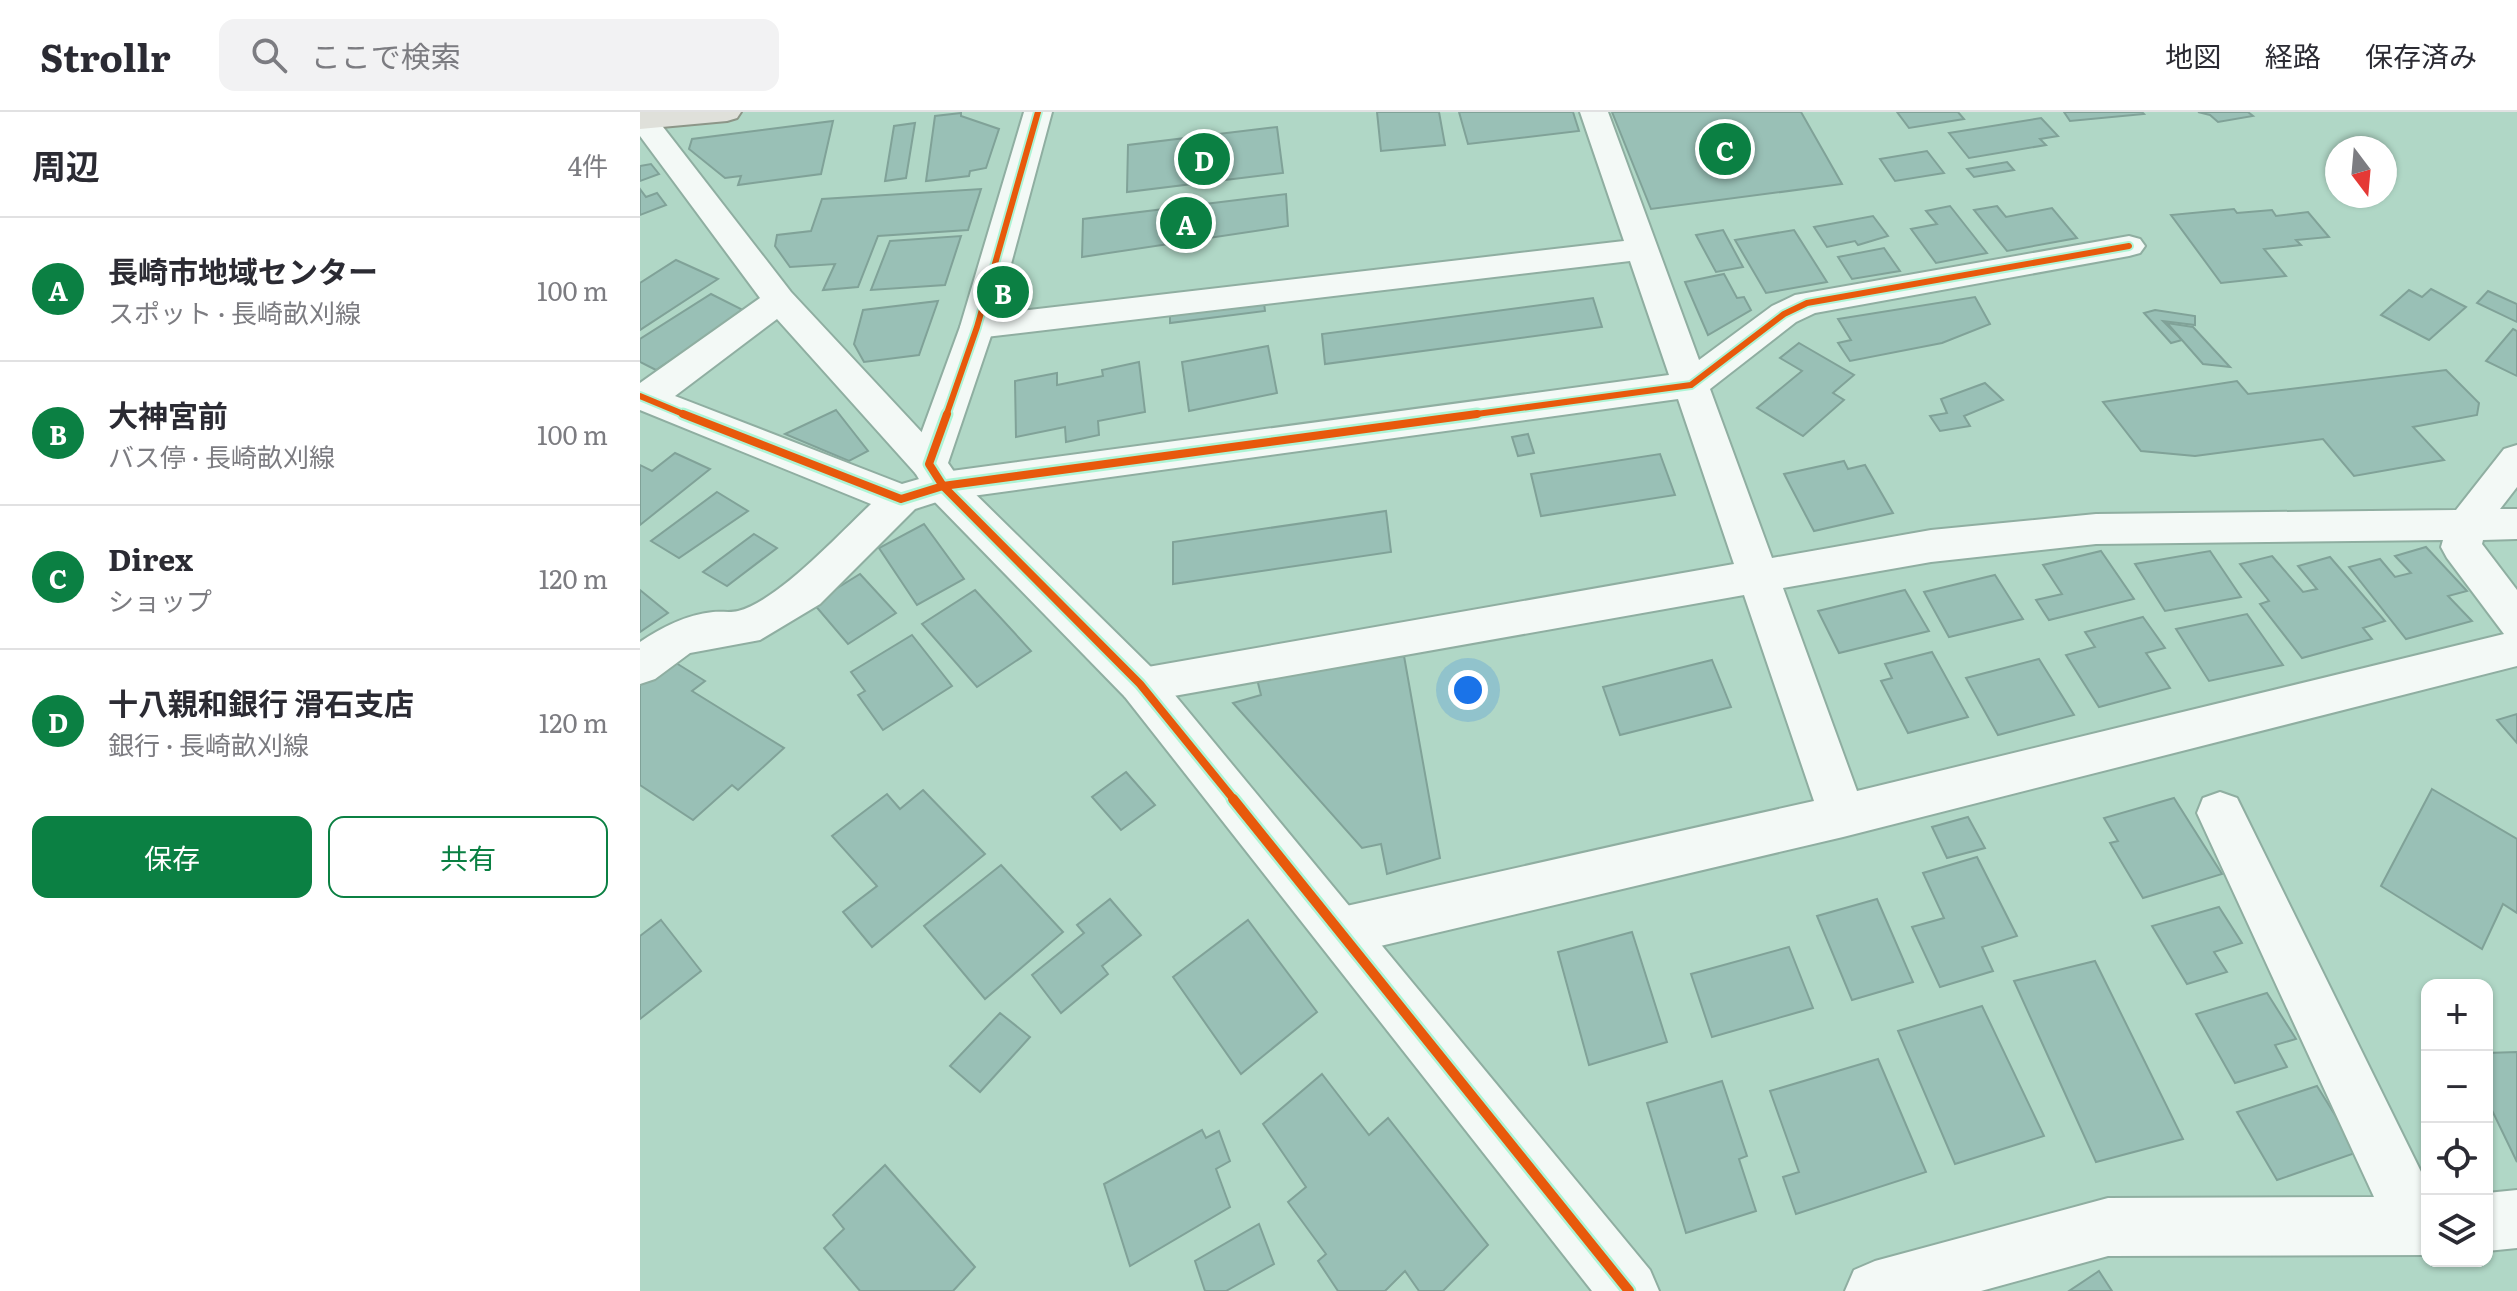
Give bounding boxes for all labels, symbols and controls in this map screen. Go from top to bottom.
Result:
search box [219,19,779,91]
text: Strollr [40,27,171,84]
icon: search [247,33,291,77]
text: ここで検索 [311,33,461,77]
text: 地図 [2165,34,2221,76]
text: 経路 [2265,34,2321,76]
text: 保存済み [2365,34,2477,76]
pin: C [1699,119,1751,179]
pin: D [1178,129,1230,189]
north arrow [2325,136,2397,208]
text: 周辺 [32,139,100,189]
text: 4件 [568,145,608,184]
pin: A [1160,193,1212,253]
text: 長崎市地域センター [108,248,378,292]
pin: B [977,262,1029,322]
text: A [48,270,68,309]
text: 100 m [537,270,608,309]
text: スポット · 長崎畝刈線 [108,292,361,331]
text: 大神宮前 [108,392,228,436]
text: B [49,414,67,453]
text: 100 m [537,414,608,453]
text: バス停 · 長崎畝刈線 [108,436,335,475]
text: Direx [108,536,193,580]
text: C [49,558,67,597]
text: 120 m [539,558,608,597]
text: ショップ [108,580,212,619]
your location [1448,670,1488,710]
text: 十八親和銀行 滑石支店 [108,680,414,724]
text: D [48,702,68,741]
text: 120 m [539,702,608,741]
text: 銀行 · 長崎畝刈線 [108,724,309,763]
button: 保存 [32,816,312,898]
button: 共有 [328,816,608,898]
map controls [2421,979,2493,1267]
button: + [2421,979,2493,1051]
button: − [2421,1051,2493,1123]
button: locate [2421,1123,2493,1195]
button: layers [2421,1195,2493,1267]

